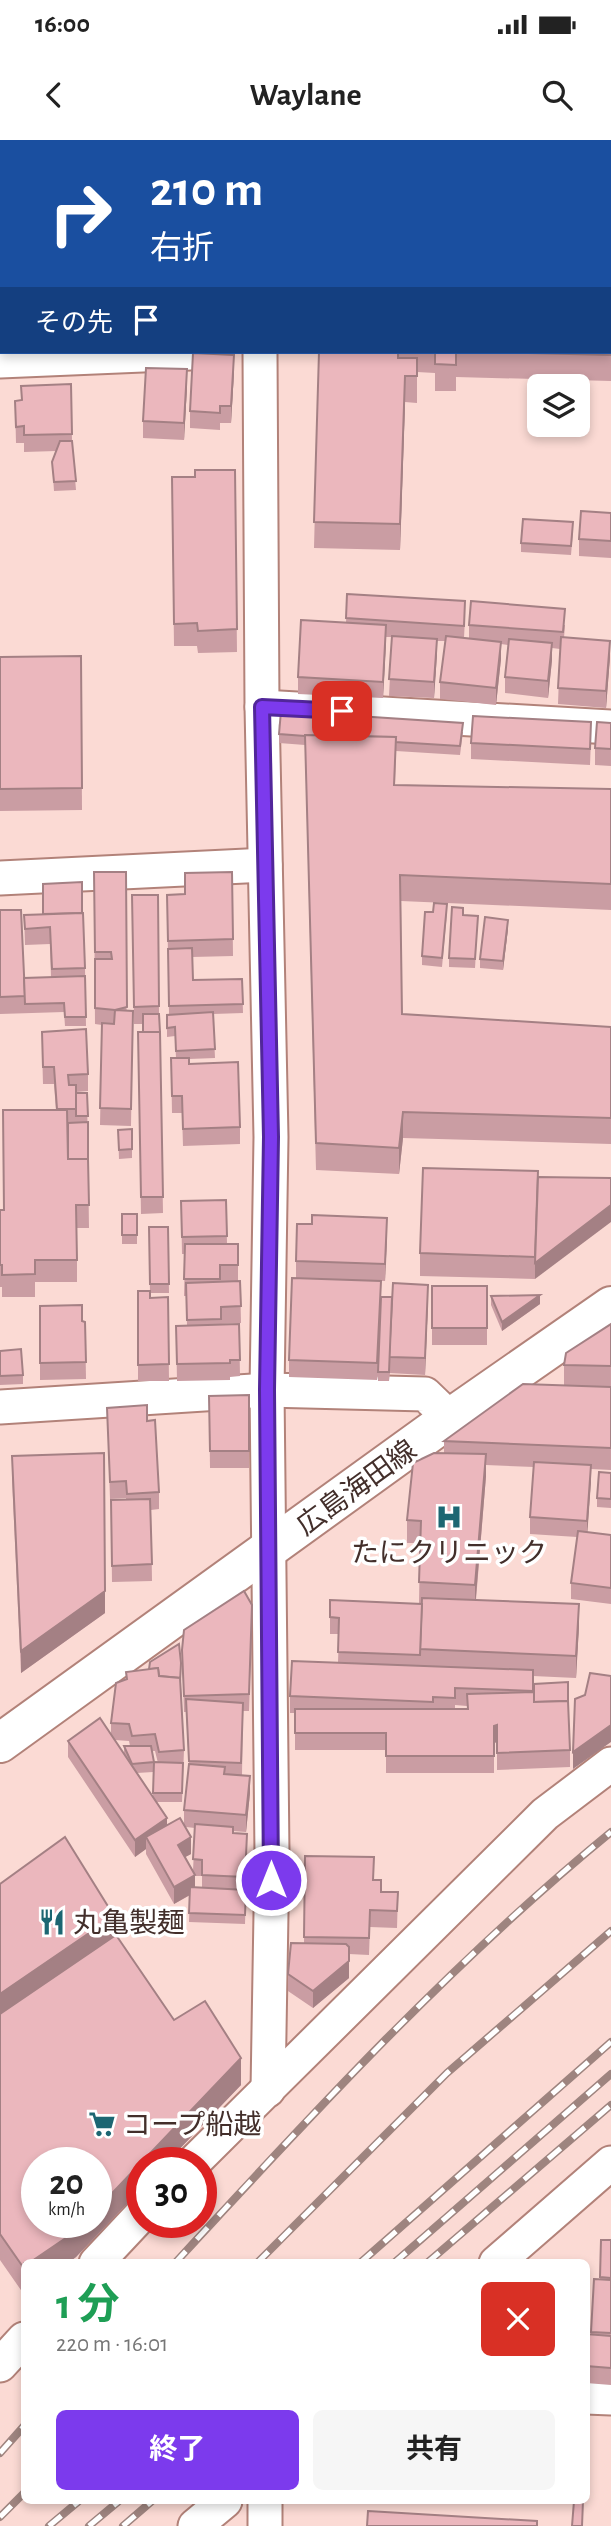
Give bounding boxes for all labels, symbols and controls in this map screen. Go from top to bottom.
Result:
text: 16:00 [35,11,90,37]
icon: back [35,76,73,114]
icon: search [538,76,576,114]
text: Waylane [249,79,362,111]
text: 210 m [150,166,263,215]
icon: right [35,168,126,259]
text: 右折 [150,232,214,264]
icon: arrive [127,301,165,339]
text: その先 [35,310,113,336]
map controls [527,374,590,437]
button: layers [527,374,590,437]
pin [312,681,372,741]
icon: arrive [323,692,361,730]
street label: 広島海田線 [291,1435,422,1541]
hospital icon: たにクリニック [434,1502,464,1532]
place label: たにクリニック [351,1539,547,1568]
position arrow [234,1843,308,1917]
restaurant icon: 丸亀製麺 [37,1907,67,1937]
place label: 丸亀製麺 [73,1908,185,1938]
supermarket icon: コープ船越 [87,2109,117,2139]
place label: コープ船越 [123,2110,261,2140]
speed limit sign: 30 [126,2147,217,2238]
text: 20 [49,2166,84,2201]
text: km/h [48,2201,85,2219]
button: close [481,2282,555,2356]
text: 1 分 [56,2284,119,2326]
text: 220 m · 16:01 [56,2333,168,2356]
button: 終了 [56,2410,299,2490]
button: 共有 [313,2410,555,2490]

